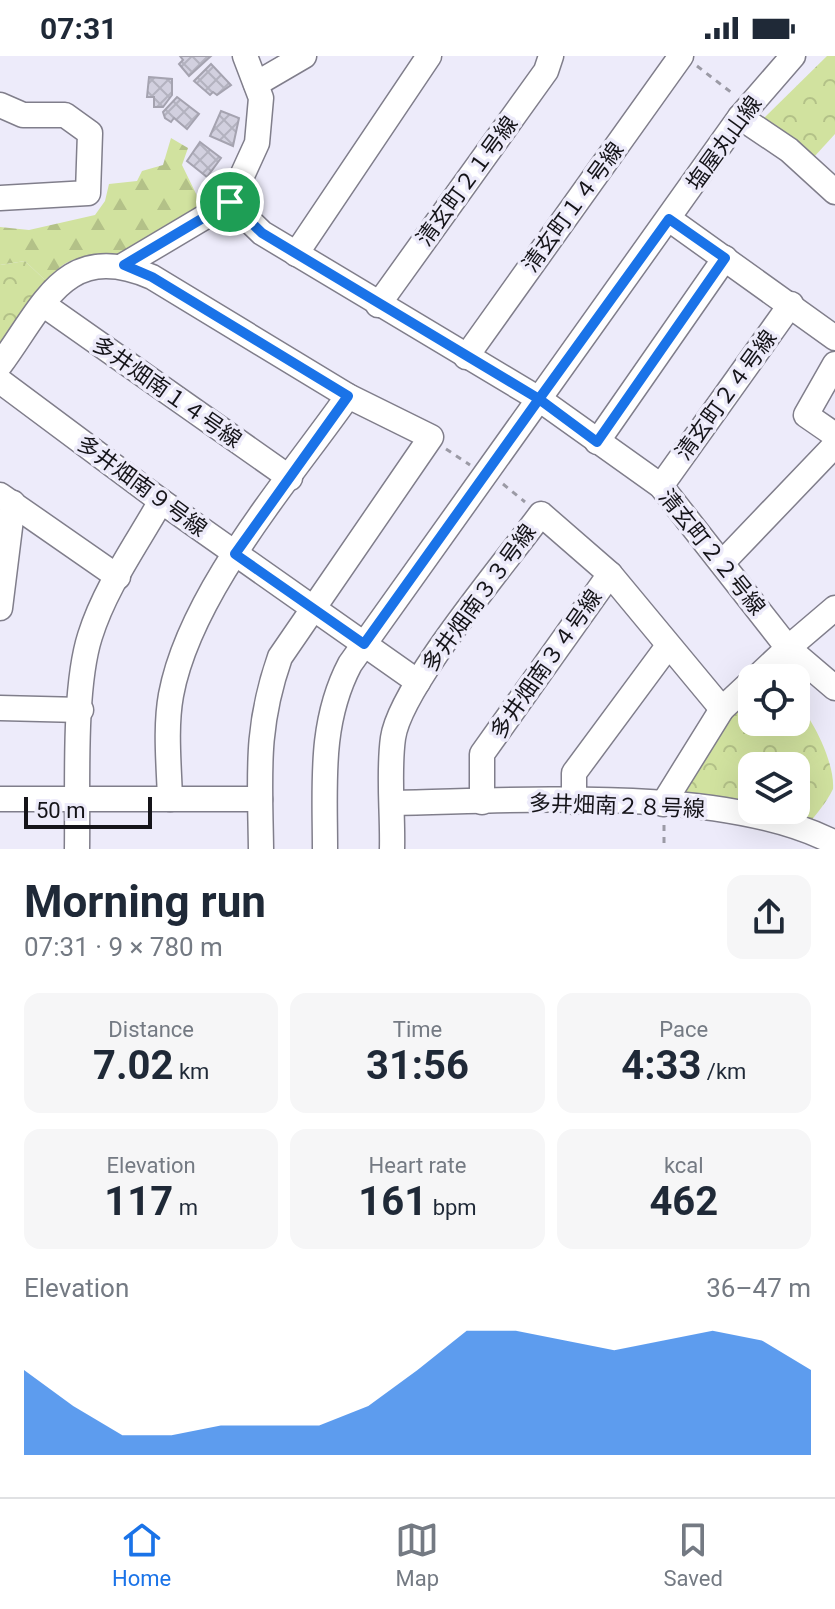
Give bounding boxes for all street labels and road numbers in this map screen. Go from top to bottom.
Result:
street label: 塩屋丸山線 [682,91,766,195]
street label: 清玄町２１号線 [412,111,522,251]
street label: 清玄町１４号線 [518,137,628,277]
street label: 清玄町２４号線 [671,325,781,465]
street label: 多井畑南１４号線 [88,331,246,453]
street label: 多井畑南９号線 [72,431,212,541]
street label: 清玄町２２号線 [654,484,770,620]
street label: 多井畑南３３号線 [417,519,541,677]
street label: 多井畑南３４号線 [485,585,607,743]
street label: 多井畑南２８号線 [529,790,705,822]

